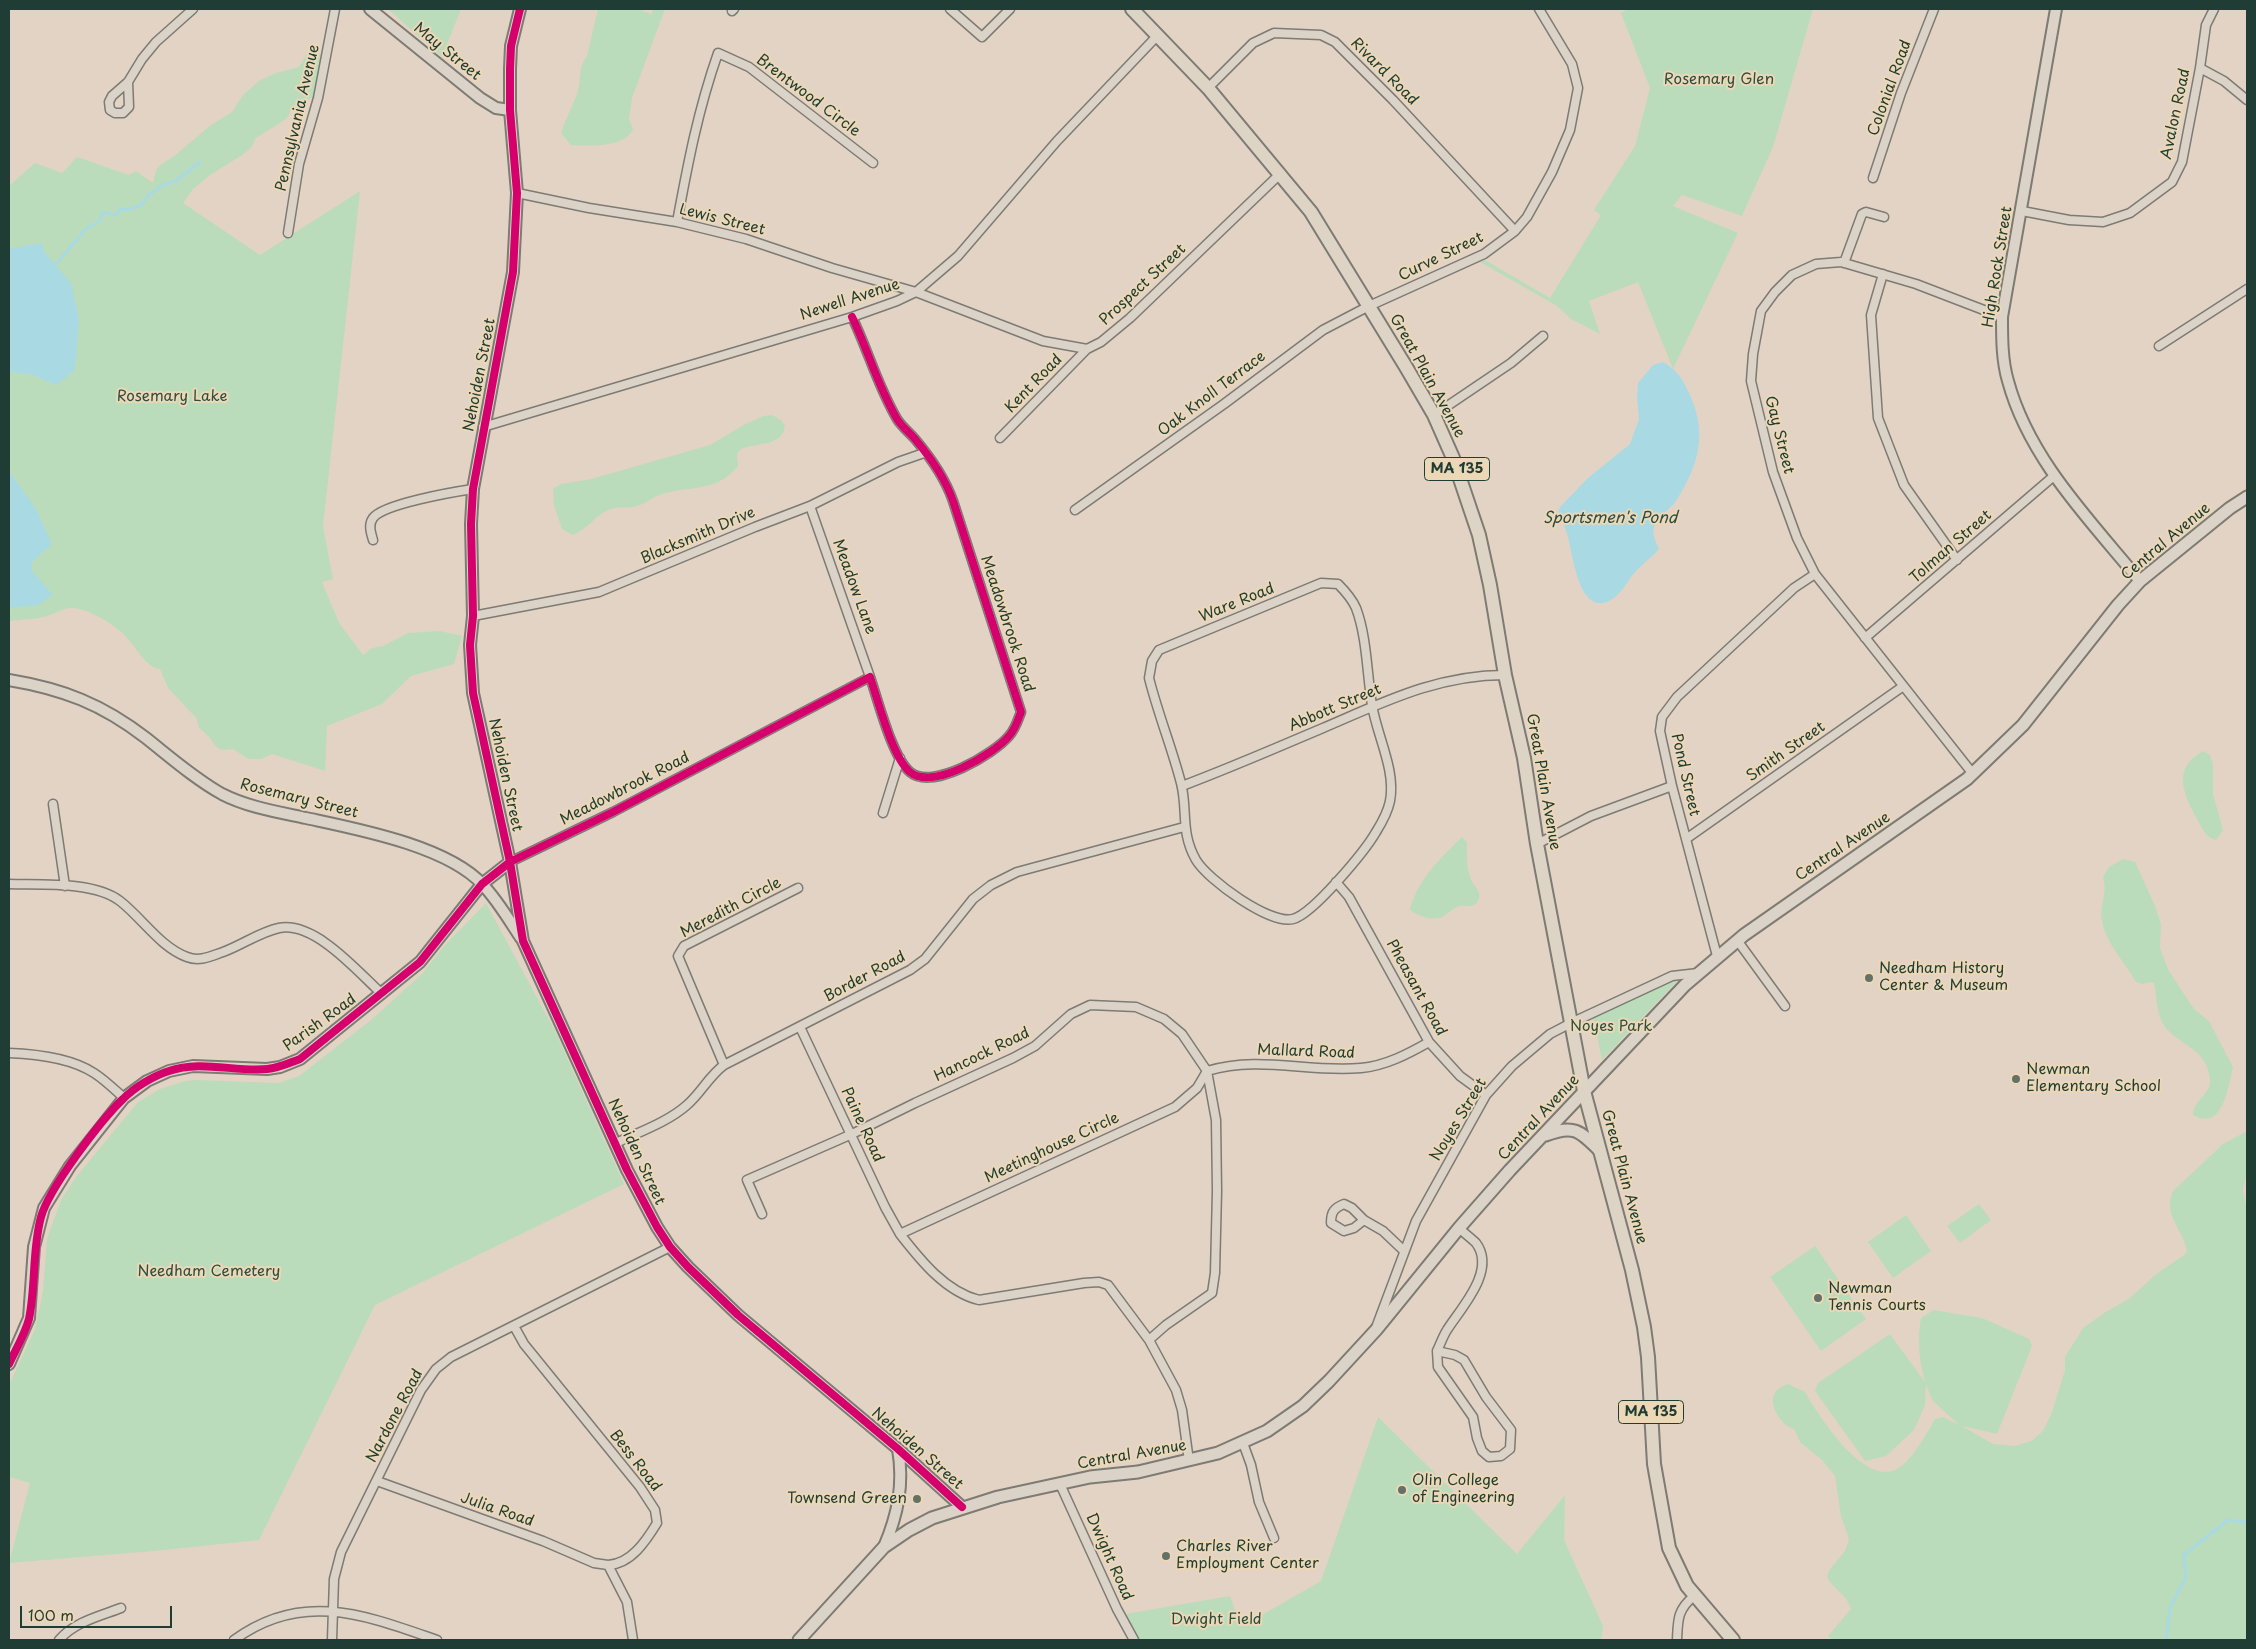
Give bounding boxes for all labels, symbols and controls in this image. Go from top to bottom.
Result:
street label: May Street [410,19,484,85]
street label: Rivard Road [1347,35,1421,109]
street label: Colonial Road [1864,38,1916,138]
street label: Pennsylvania Avenue [272,43,324,193]
street label: Brentwood Circle [752,51,864,141]
street label: Avalon Road [2158,67,2194,161]
park label: Rosemary Glen [1664,71,1774,89]
street label: Lewis Street [677,201,767,239]
street label: High Rock Street [1980,205,2016,329]
street label: Curve Street [1396,229,1486,285]
street label: Prospect Street [1096,240,1190,330]
street label: Newell Avenue [798,275,902,325]
street label: Great Plain Avenue [1386,311,1468,441]
street label: Nehoiden Street [460,317,500,433]
street label: Oak Knoll Terrace [1155,348,1269,440]
street label: Kent Road [1002,351,1066,417]
park label: Rosemary Lake [117,388,227,406]
street label: Gay Street [1761,394,1797,476]
road number: MA 135 [1424,458,1490,480]
street label: Central Avenue [2118,500,2214,584]
street label: Blacksmith Drive [638,504,758,568]
street label: Tolman Street [1906,507,1996,587]
water label: Sportsmen's Pond [1543,509,1677,529]
street label: Meadow Lane [828,537,880,637]
street label: Meadowbrook Road [976,553,1038,695]
street label: Ware Road [1197,580,1277,626]
street label: Abbott Street [1286,680,1384,736]
street label: Great Plain Avenue [1522,712,1564,852]
street label: Nehoiden Street [484,717,526,833]
street label: Smith Street [1743,718,1829,786]
street label: Pond Street [1667,732,1703,818]
street label: Meadowbrook Road [557,749,693,829]
street label: Rosemary Street [238,776,360,822]
street label: Central Avenue [1792,809,1894,885]
street label: Meredith Circle [677,874,785,942]
street label: Pheasant Road [1382,937,1450,1039]
street label: Border Road [821,948,909,1006]
place label: Needham History Center & Museum [1879,960,2008,995]
marker: Needham History Center & Museum [1863,972,1875,984]
street label: Parish Road [280,991,360,1055]
park label: Noyes Park [1570,1018,1652,1036]
street label: Hancock Road [931,1024,1033,1086]
street label: Mallard Road [1257,1041,1355,1063]
place label: Newman Elementary School [2026,1061,2161,1096]
street label: Central Avenue [1495,1071,1583,1165]
marker: Newman Elementary School [2010,1073,2022,1085]
street label: Noyes Street [1427,1075,1491,1165]
street label: Paine Road [837,1085,887,1165]
street label: Nehoiden Street [603,1096,669,1208]
street label: Great Plain Avenue [1597,1108,1651,1246]
street label: Meetinghouse Circle [982,1109,1122,1187]
park label: Needham Cemetery [138,1263,280,1281]
place label: Newman Tennis Courts [1828,1280,1926,1315]
marker: Newman Tennis Courts [1812,1292,1824,1304]
street label: Nardone Road [363,1366,427,1466]
road number: MA 135 [1618,1400,1684,1424]
street label: Nehoiden Street [868,1404,966,1494]
street label: Bess Road [605,1427,665,1495]
street label: Central Avenue [1076,1437,1188,1473]
place label: Olin College of Engineering [1412,1472,1515,1507]
marker: Olin College of Engineering [1396,1484,1408,1496]
street label: Julia Road [458,1489,536,1531]
place label: Townsend Green [787,1490,907,1508]
marker: Townsend Green [911,1493,923,1505]
street label: Dwight Road [1082,1510,1136,1604]
place label: Charles River Employment Center [1176,1538,1319,1573]
marker: Charles River Employment Center [1160,1550,1172,1562]
scale bar [22,1596,175,1628]
text: 100 m [28,1603,74,1626]
park label: Dwight Field [1170,1611,1262,1629]

